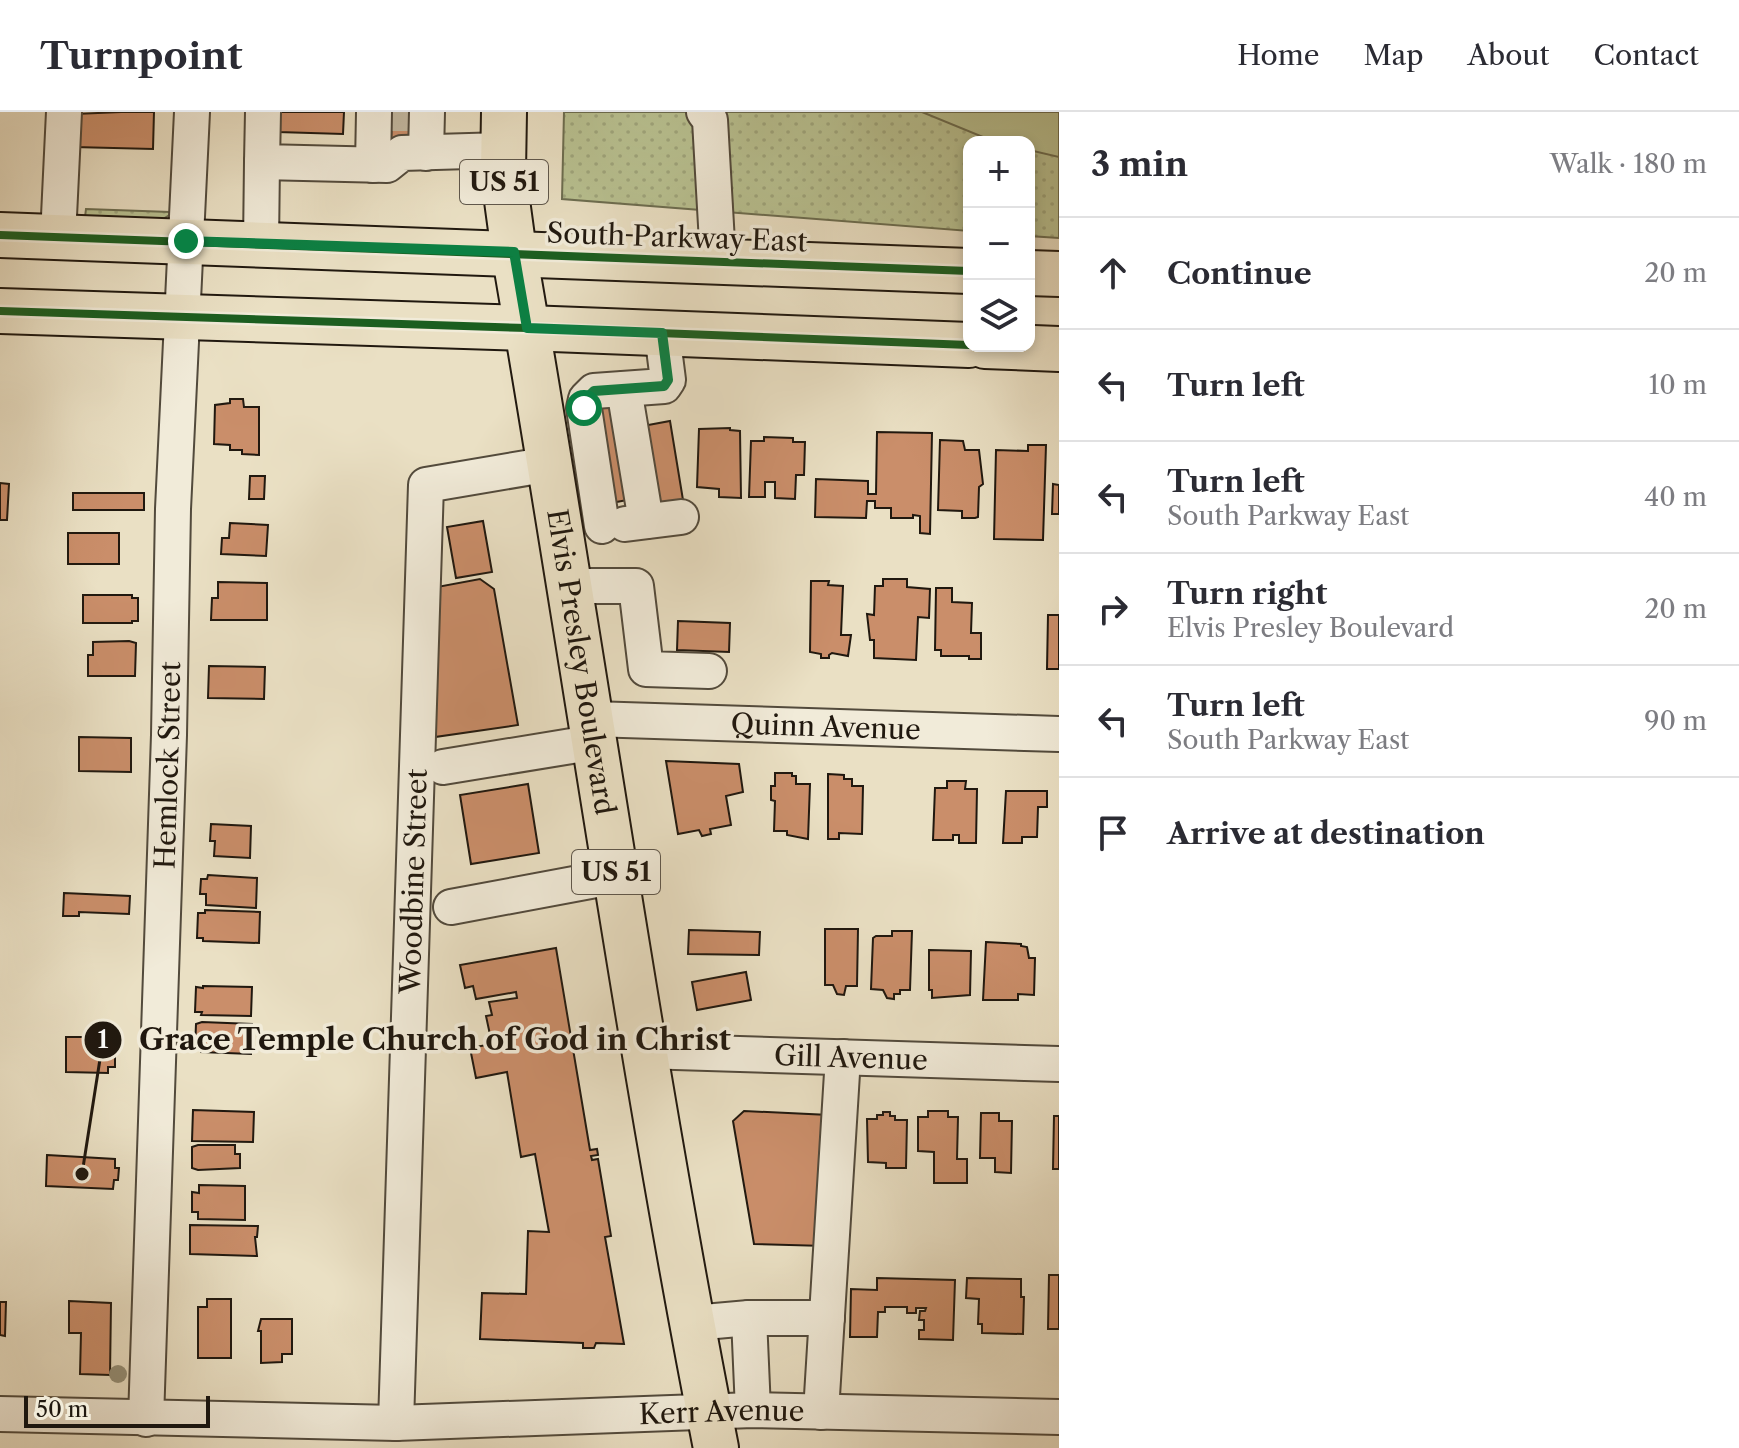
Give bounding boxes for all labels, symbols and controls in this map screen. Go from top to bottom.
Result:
text: Turnpoint [40,32,242,79]
text: Home [1237,38,1319,72]
text: Map [1363,38,1423,72]
text: About [1467,38,1549,72]
text: Contact [1593,38,1699,72]
map controls [963,136,1035,352]
button: + [963,136,1035,208]
text: 3 min [1091,143,1188,185]
text: Walk · 180 m [1550,148,1707,180]
road number: US 51 [460,160,548,204]
button: − [963,208,1035,280]
street label: South Parkway East [546,215,808,259]
route end [168,223,204,259]
icon: ahead [1091,251,1135,295]
text: Continue [1167,255,1312,292]
text: 20 m [1644,257,1707,289]
button: layers [963,280,1035,352]
icon: left [1091,363,1135,407]
text: Turn left [1167,367,1304,404]
text: 10 m [1648,369,1707,401]
route start [566,390,602,426]
text: Turn left [1167,463,1304,500]
icon: left [1091,475,1135,519]
text: 40 m [1644,481,1707,513]
text: South Parkway East [1167,500,1409,532]
street label: Elvis Presley Boulevard [540,506,623,817]
text: Turn right [1167,575,1327,612]
icon: right [1091,587,1135,631]
text: 20 m [1644,593,1707,625]
text: Elvis Presley Boulevard [1167,612,1454,644]
street label: Hemlock Street [147,661,187,870]
text: Turn left [1167,687,1304,724]
icon: left [1091,699,1135,743]
text: 90 m [1644,705,1707,737]
street label: Quinn Avenue [730,706,921,747]
text: South Parkway East [1167,724,1409,756]
street label: Woodbine Street [393,768,434,995]
icon: arrive [1091,811,1135,855]
text: Arrive at destination [1167,815,1485,852]
road number: US 51 [572,850,660,894]
callout: Grace Temple Church of God in Christ [83,1013,748,1067]
text: Grace Temple Church of God in Christ [139,1021,731,1058]
text: 1 [98,1025,109,1054]
street label: Gill Avenue [774,1038,928,1077]
scale bar [24,1392,210,1428]
street label: Kerr Avenue [638,1393,805,1431]
text: 50 m [36,1396,88,1423]

